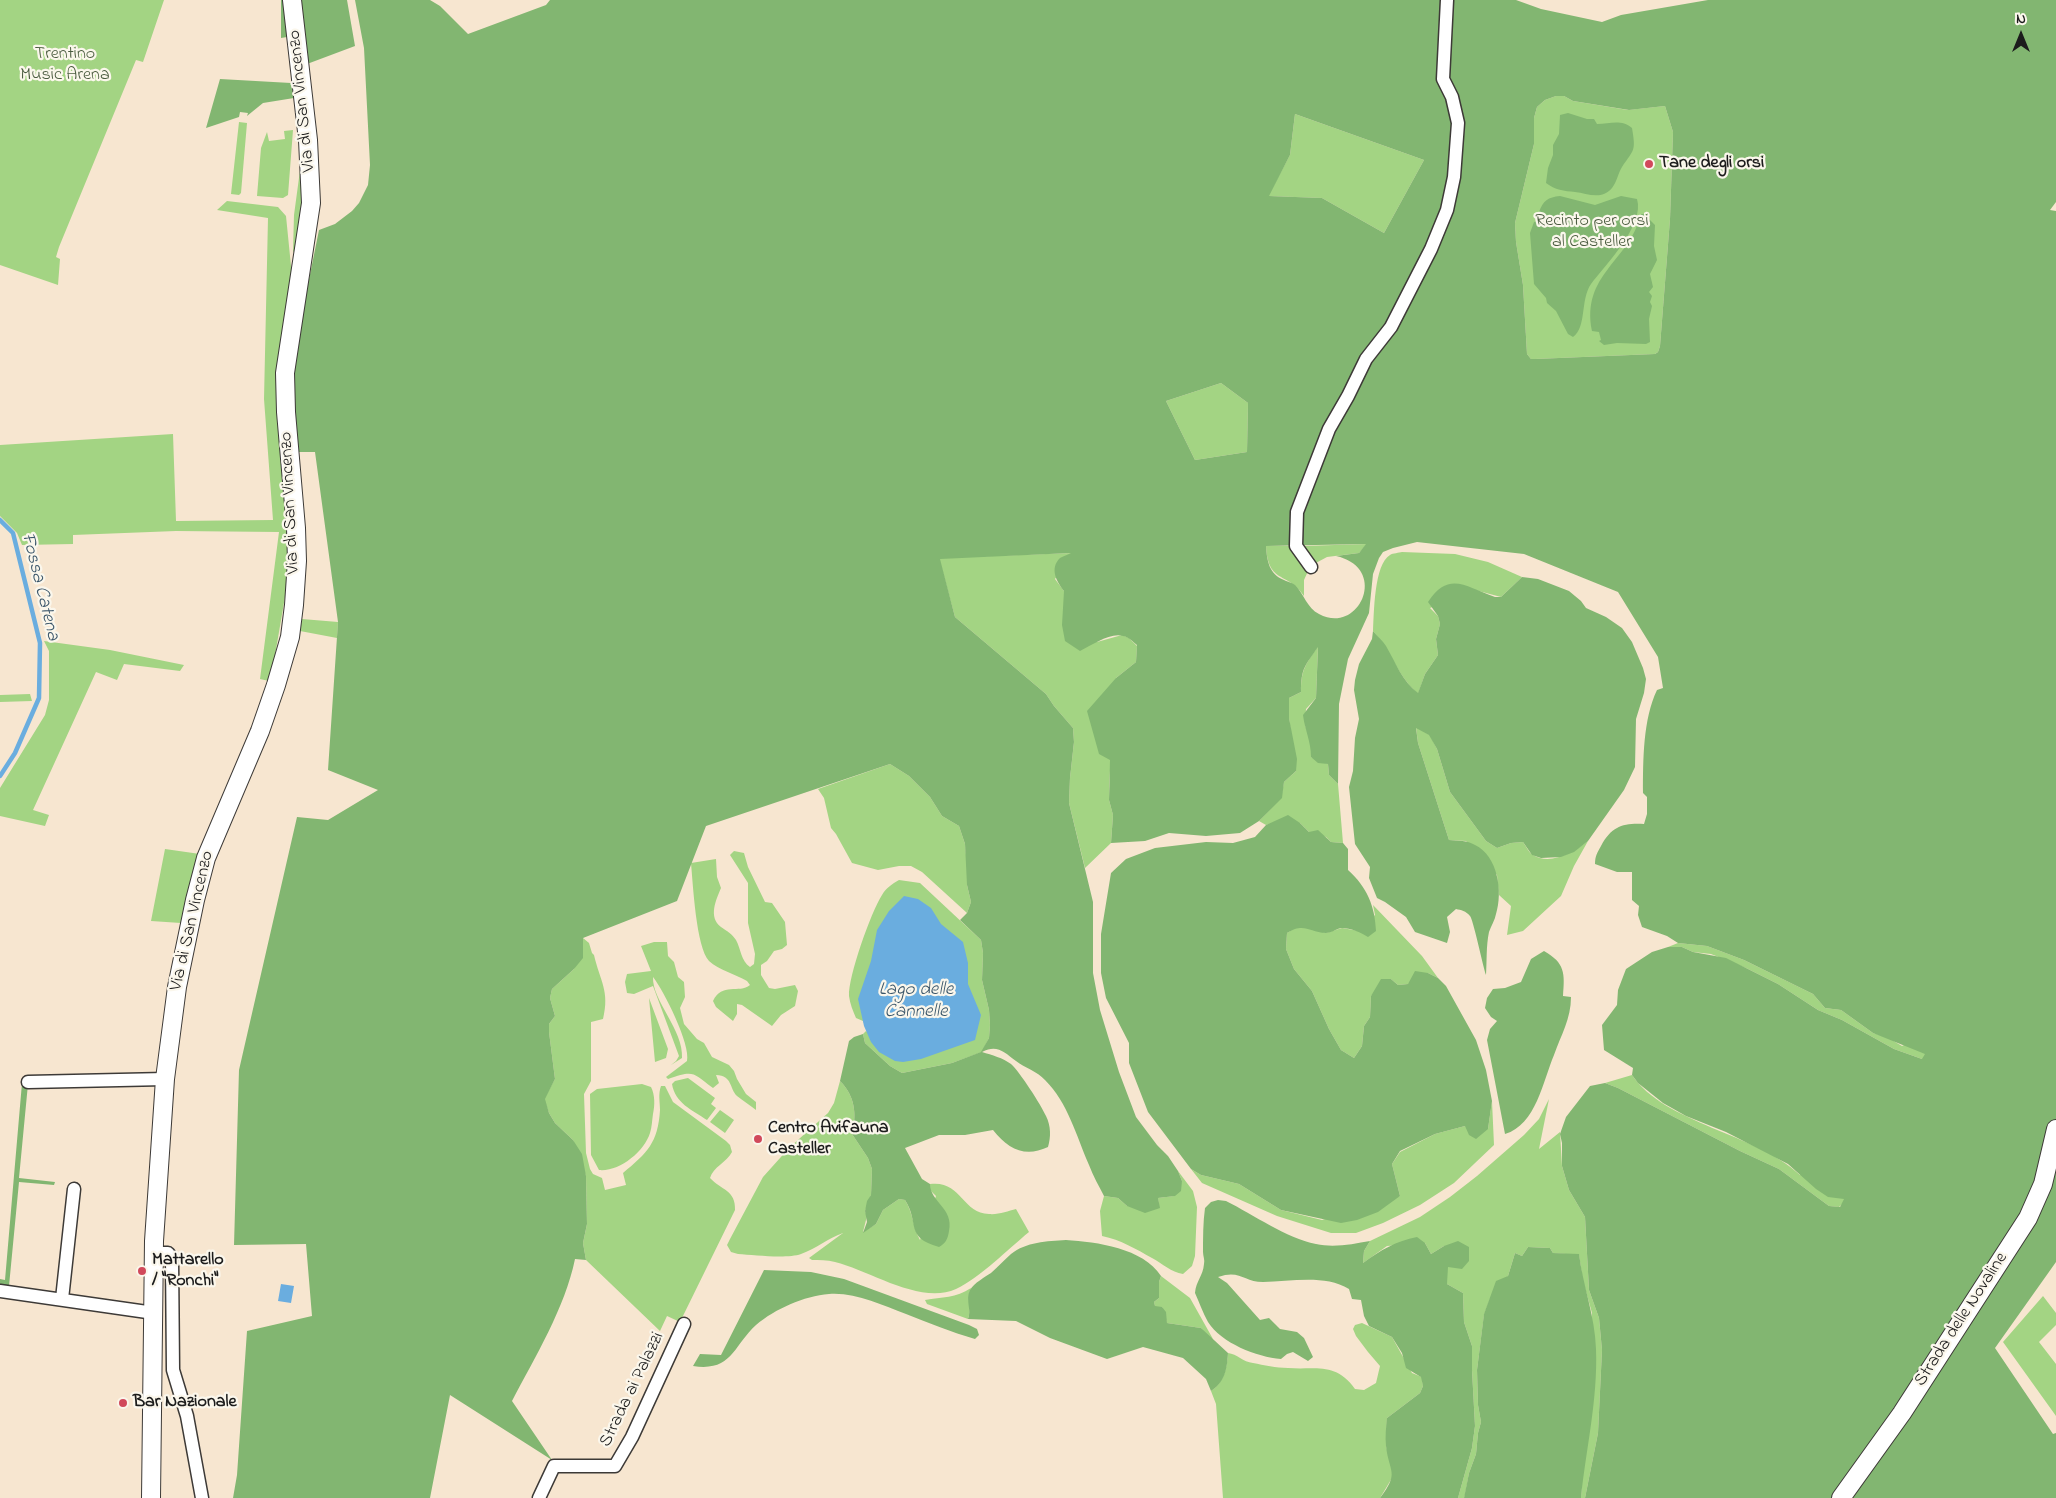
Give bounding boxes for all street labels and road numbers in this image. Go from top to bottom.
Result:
street label: Via di San Vincenzo [285,29,321,173]
street label: Via di San Vincenzo [276,431,306,575]
street label: Via di San Vincenzo [166,849,220,993]
street label: Strada delle Novaline [1911,1249,2013,1391]
street label: Strada ai Palazzi [596,1329,670,1451]

